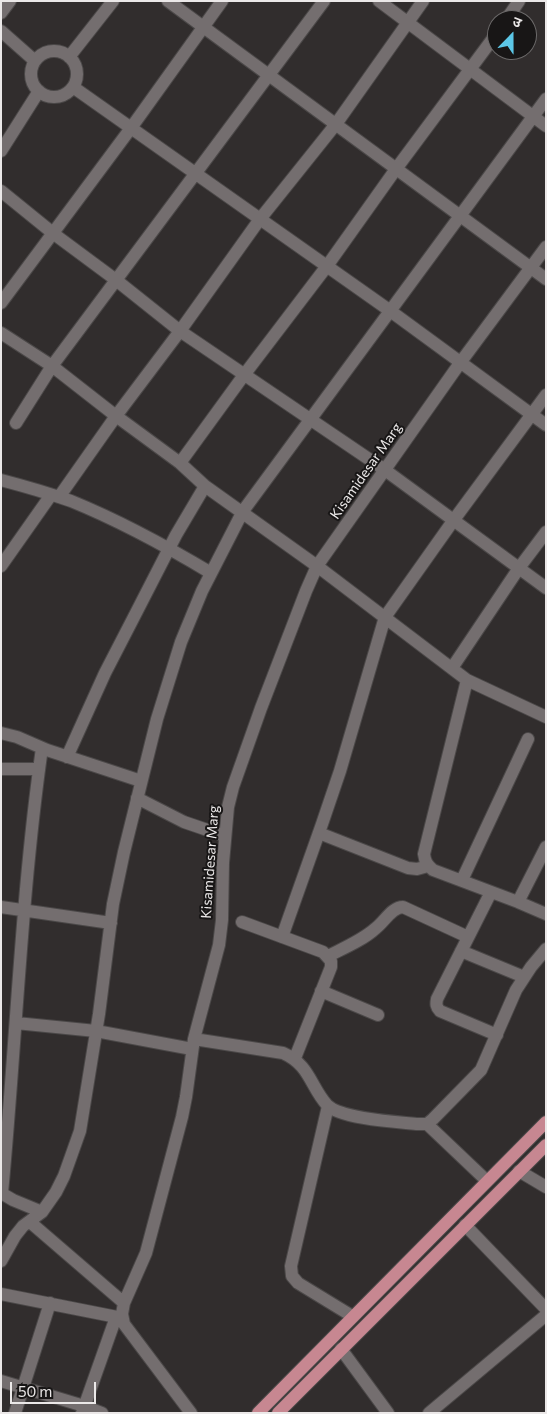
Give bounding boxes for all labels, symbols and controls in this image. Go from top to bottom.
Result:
north arrow [487,10,537,60]
text: उ [510,12,524,31]
street label: Kisamidesar Marg [327,420,405,522]
street label: Kisamidesar Marg [198,805,222,919]
scale bar [12,1372,99,1404]
text: 50 m [18,1382,52,1400]

